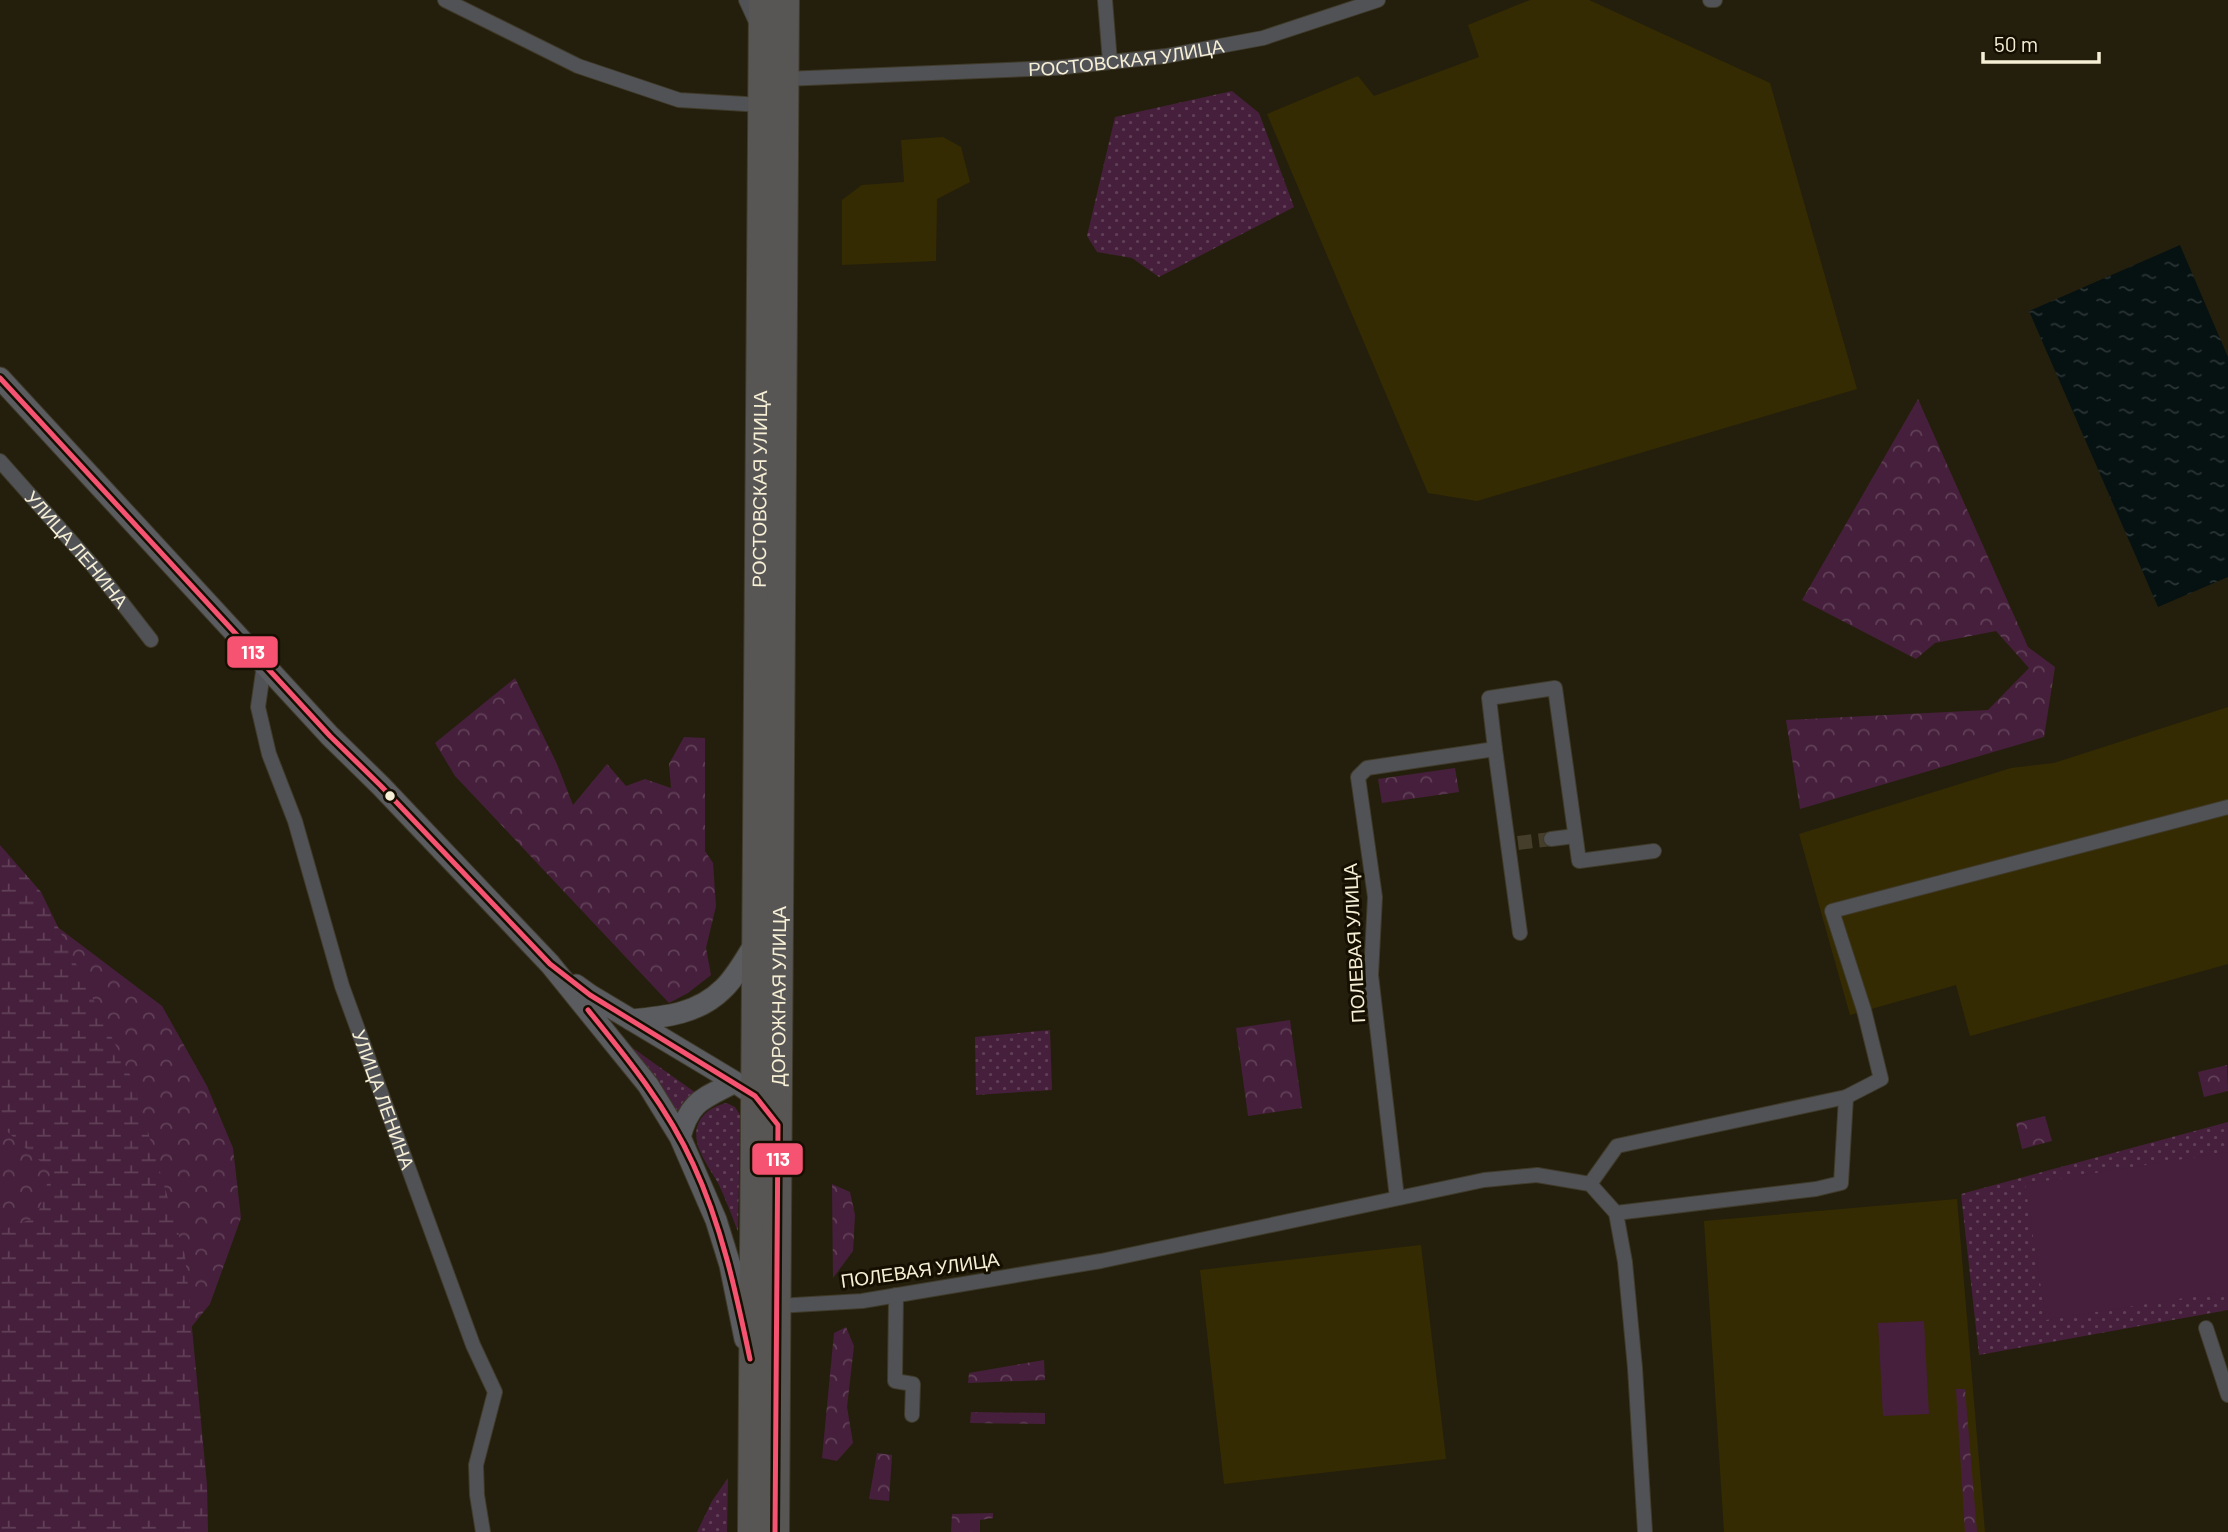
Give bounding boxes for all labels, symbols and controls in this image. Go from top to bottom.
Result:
scale bar [1983,21,2098,65]
text: 50 m [1994,31,2038,56]
street label: РОСТОВСКАЯ УЛИЦА [1028,33,1226,80]
street label: РОСТОВСКАЯ УЛИЦА [747,390,771,588]
street label: УЛИЦА ЛЕНИНА [21,486,134,613]
line badge: 113 [226,635,279,669]
text: 113 [241,640,265,663]
unlabelled marker [383,789,397,803]
street label: ПОЛЕВАЯ УЛИЦА [1338,862,1369,1023]
street label: ДОРОЖНАЯ УЛИЦА [766,906,790,1086]
street label: УЛИЦА ЛЕНИНА [348,1026,420,1173]
line badge: 113 [751,1142,804,1176]
text: 113 [766,1147,790,1170]
street label: ПОЛЕВАЯ УЛИЦА [839,1247,1001,1292]

